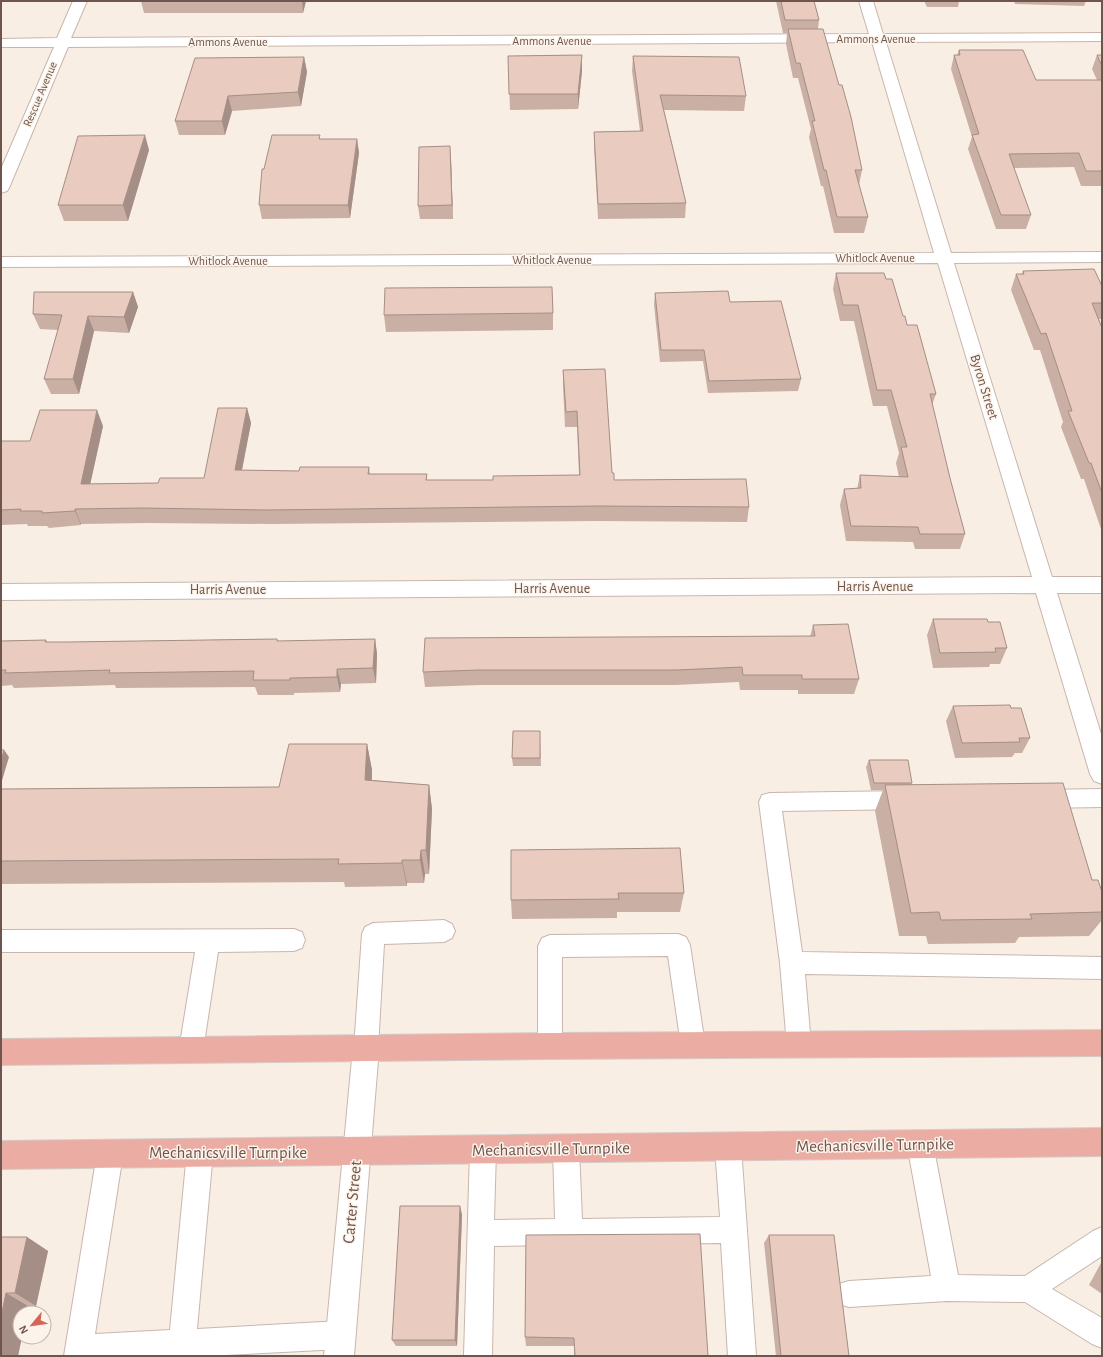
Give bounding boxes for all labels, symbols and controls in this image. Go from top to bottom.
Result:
street label: Ammons Avenue [836,33,916,45]
street label: Ammons Avenue [512,35,592,47]
street label: Ammons Avenue [188,36,268,48]
street label: Rescue Avenue [21,60,59,128]
street label: Whitlock Avenue [835,252,915,264]
street label: Whitlock Avenue [512,254,592,266]
street label: Whitlock Avenue [188,255,268,267]
street label: Byron Street [967,353,1001,422]
street label: Harris Avenue [837,580,913,594]
street label: Harris Avenue [514,582,590,596]
street label: Harris Avenue [190,583,266,597]
street label: Mechanicsville Turnpike [796,1135,954,1155]
street label: Mechanicsville Turnpike [472,1139,630,1159]
street label: Mechanicsville Turnpike [149,1144,307,1161]
street label: Carter Street [340,1159,364,1244]
north arrow [12,1305,52,1345]
text: N [17,1324,30,1336]

